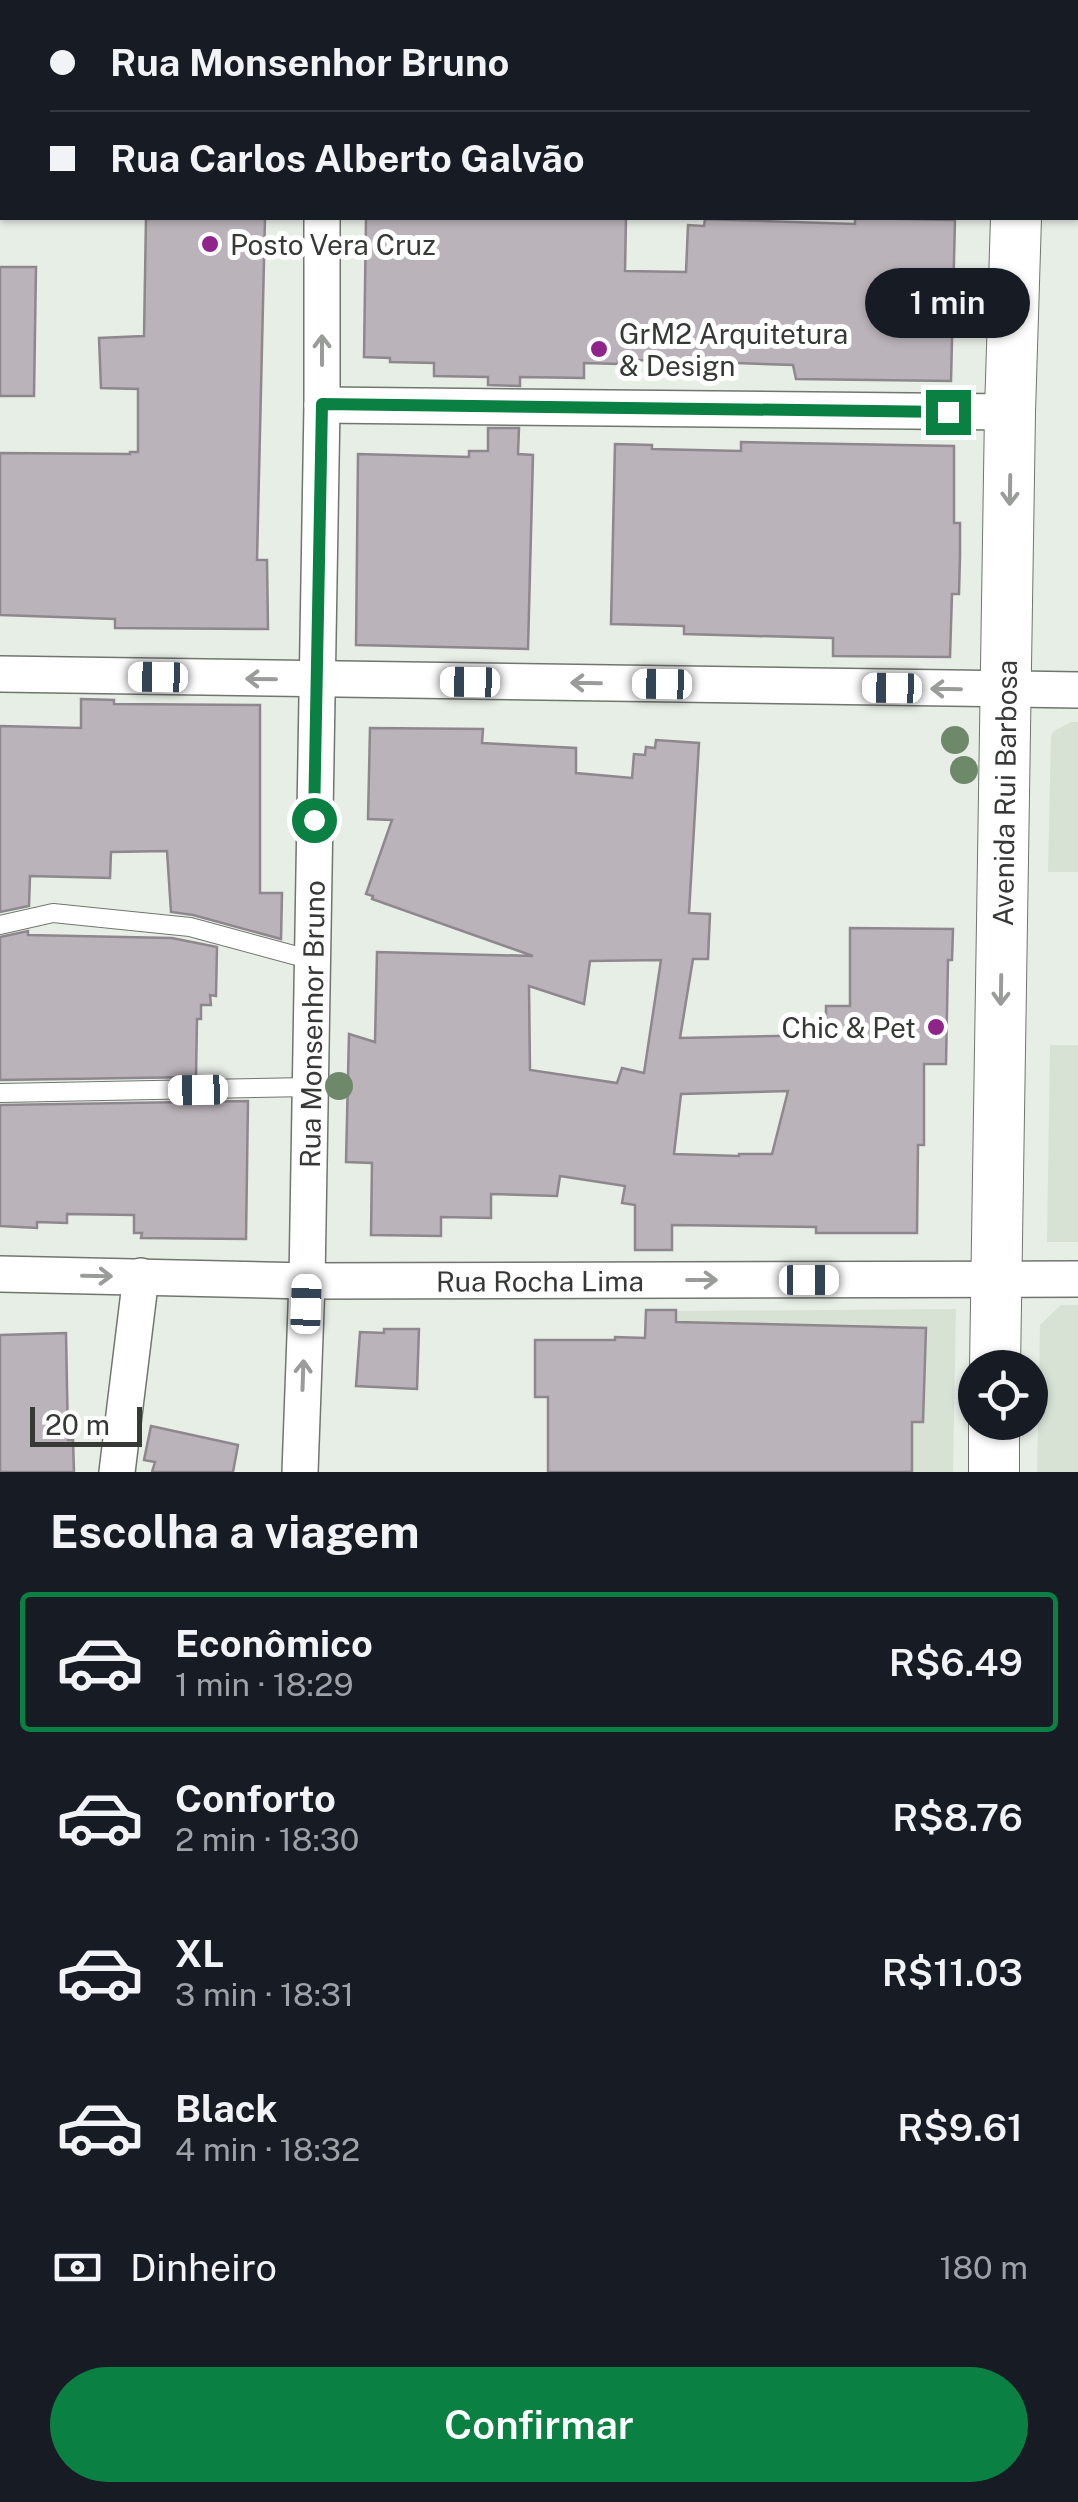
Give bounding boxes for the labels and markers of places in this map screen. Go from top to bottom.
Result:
place label: Posto Vera Cruz [230,228,436,261]
marker: Posto Vera Cruz [199,233,221,255]
place label: GrM2 Arquitetura & Design [619,317,848,382]
marker: GrM2 Arquitetura & Design [588,338,610,360]
place label: Chic & Pet [781,1011,916,1044]
marker: Chic & Pet [925,1016,947,1038]

